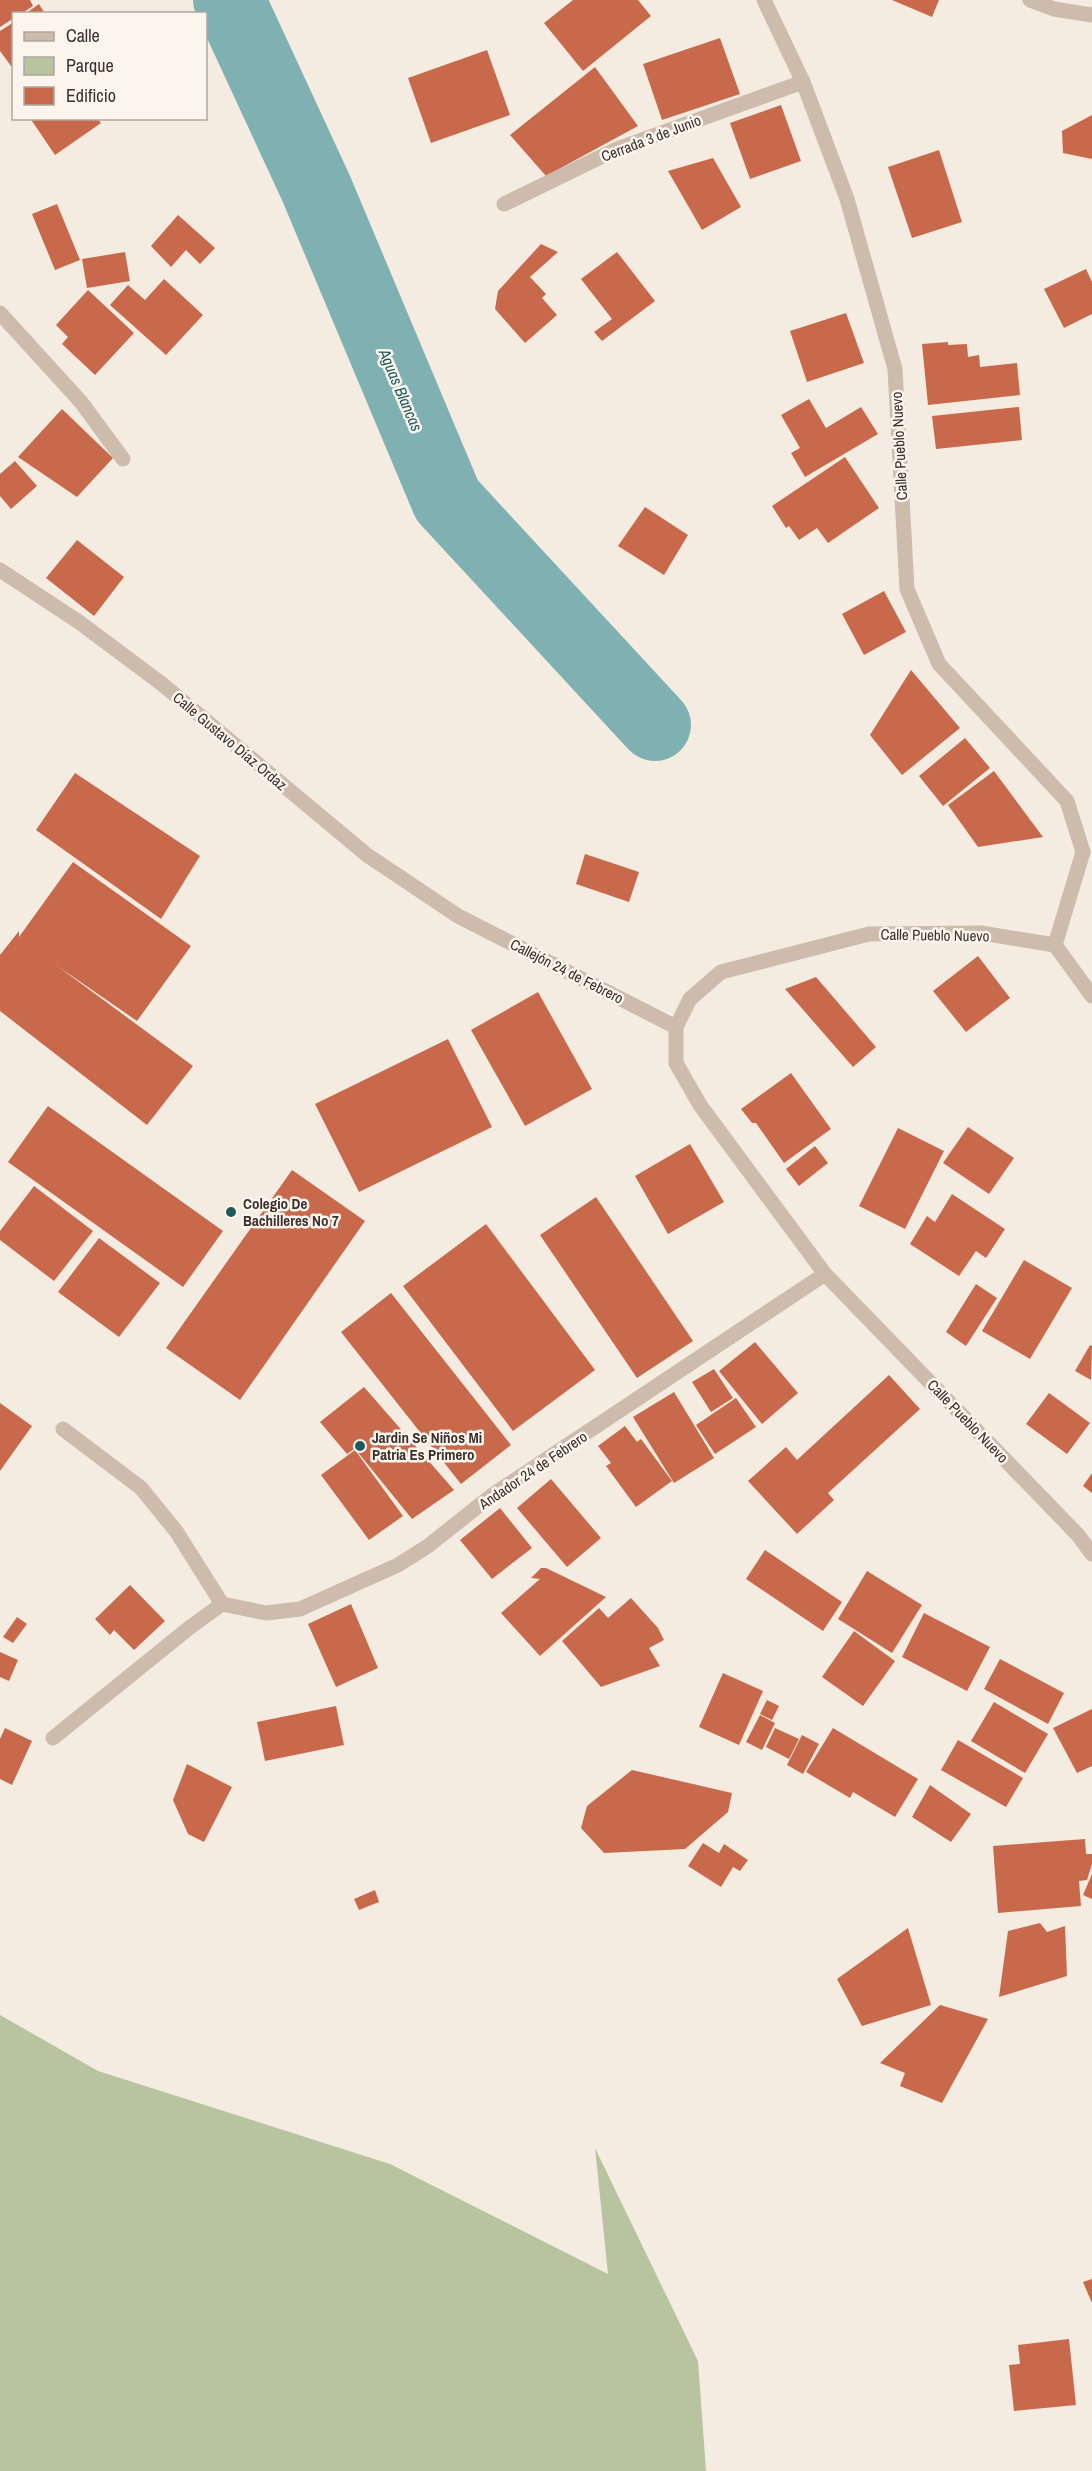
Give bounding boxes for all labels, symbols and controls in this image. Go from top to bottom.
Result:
legend [12,12,207,120]
text: Calle [66,23,100,48]
text: Parque [66,53,114,78]
text: Edificio [66,83,116,108]
street label: Cerrada 3 de Junio [598,109,704,167]
water label: Aguas Blancas [373,344,428,435]
street label: Calle Pueblo Nuevo [886,391,912,501]
street label: Calle Gustavo Díaz Ordaz [169,687,291,795]
street label: Calle Pueblo Nuevo [880,924,990,946]
street label: Callejón 24 de Febrero [507,933,627,1009]
place label: Colegio De Bachilleres No 7 [243,1193,339,1231]
marker: Colegio De Bachilleres No 7 [224,1205,238,1219]
street label: Calle Pueblo Nuevo [923,1375,1013,1468]
street label: Andador 24 de Febrero [474,1426,591,1515]
place label: Jardin Se Niños Mi Patria Es Primero [372,1427,482,1465]
marker: Jardin Se Niños Mi Patria Es Primero [353,1439,367,1453]

